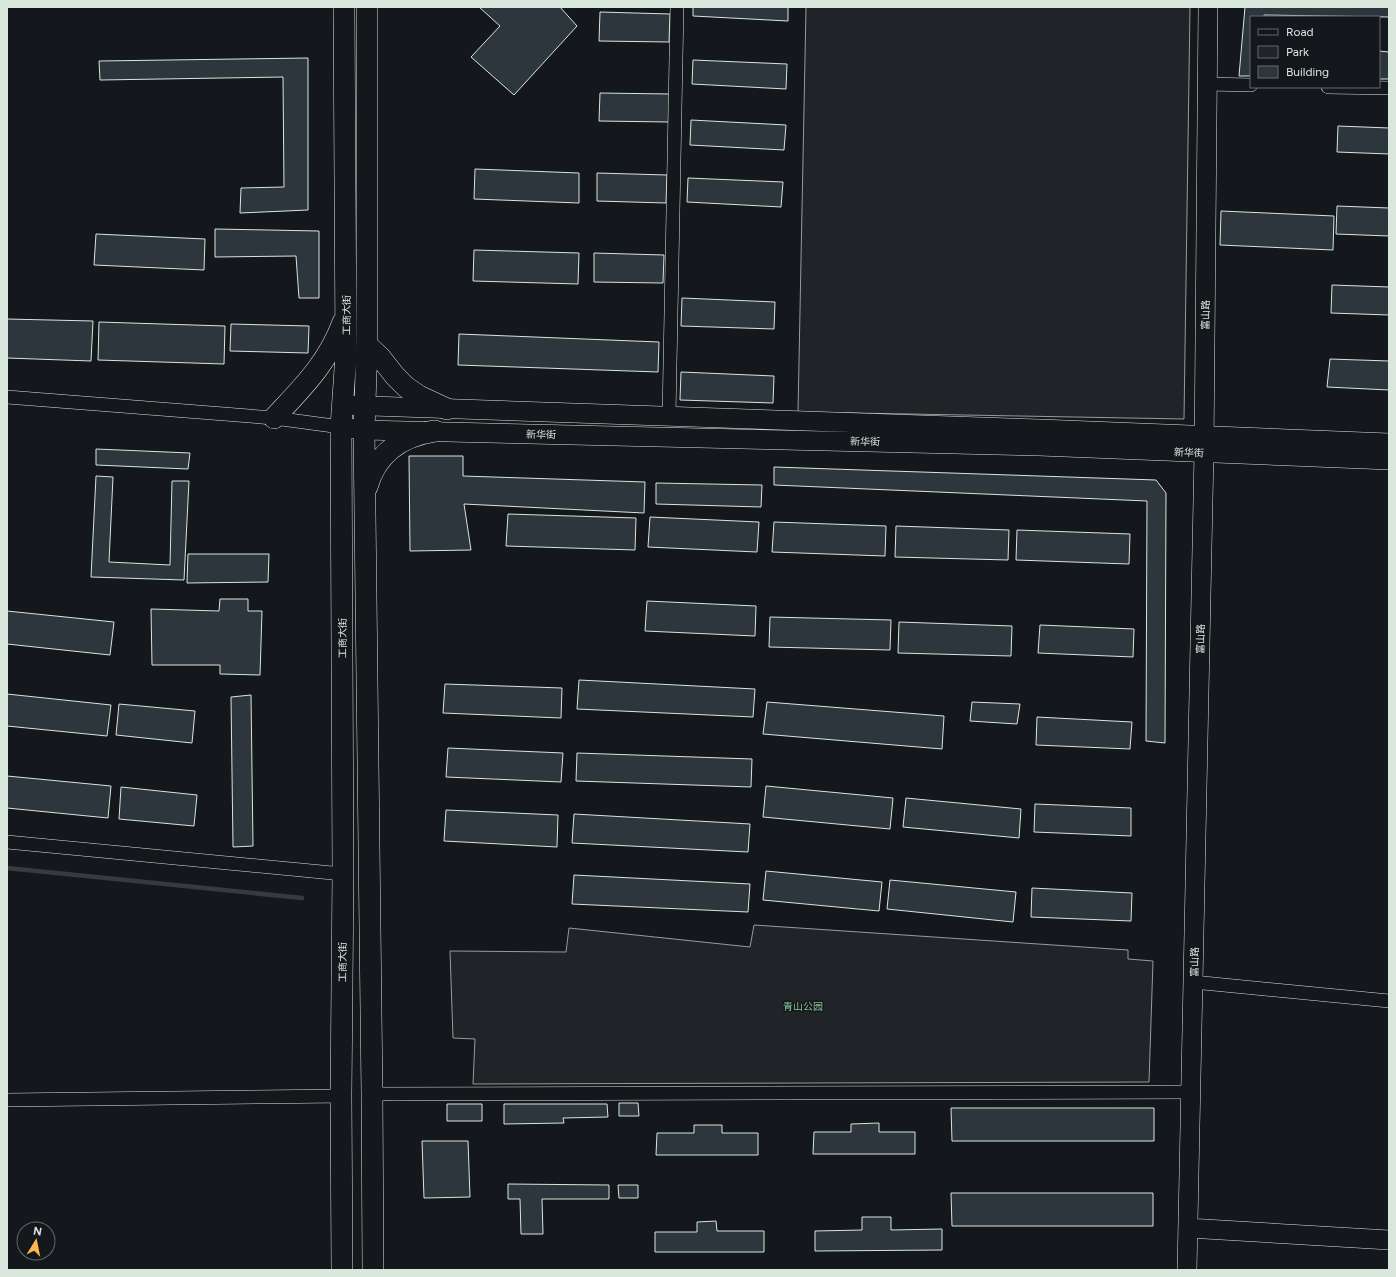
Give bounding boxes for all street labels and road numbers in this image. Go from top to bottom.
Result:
street label: 工商大街 [340,295,353,335]
street label: 富山路 [1199,300,1212,330]
street label: 新华街 [526,428,556,441]
street label: 新华街 [850,435,880,448]
street label: 新华街 [1174,445,1204,460]
street label: 工商大街 [336,618,349,658]
street label: 富山路 [1194,624,1207,654]
street label: 工商大街 [336,942,349,982]
street label: 富山路 [1188,947,1201,977]

